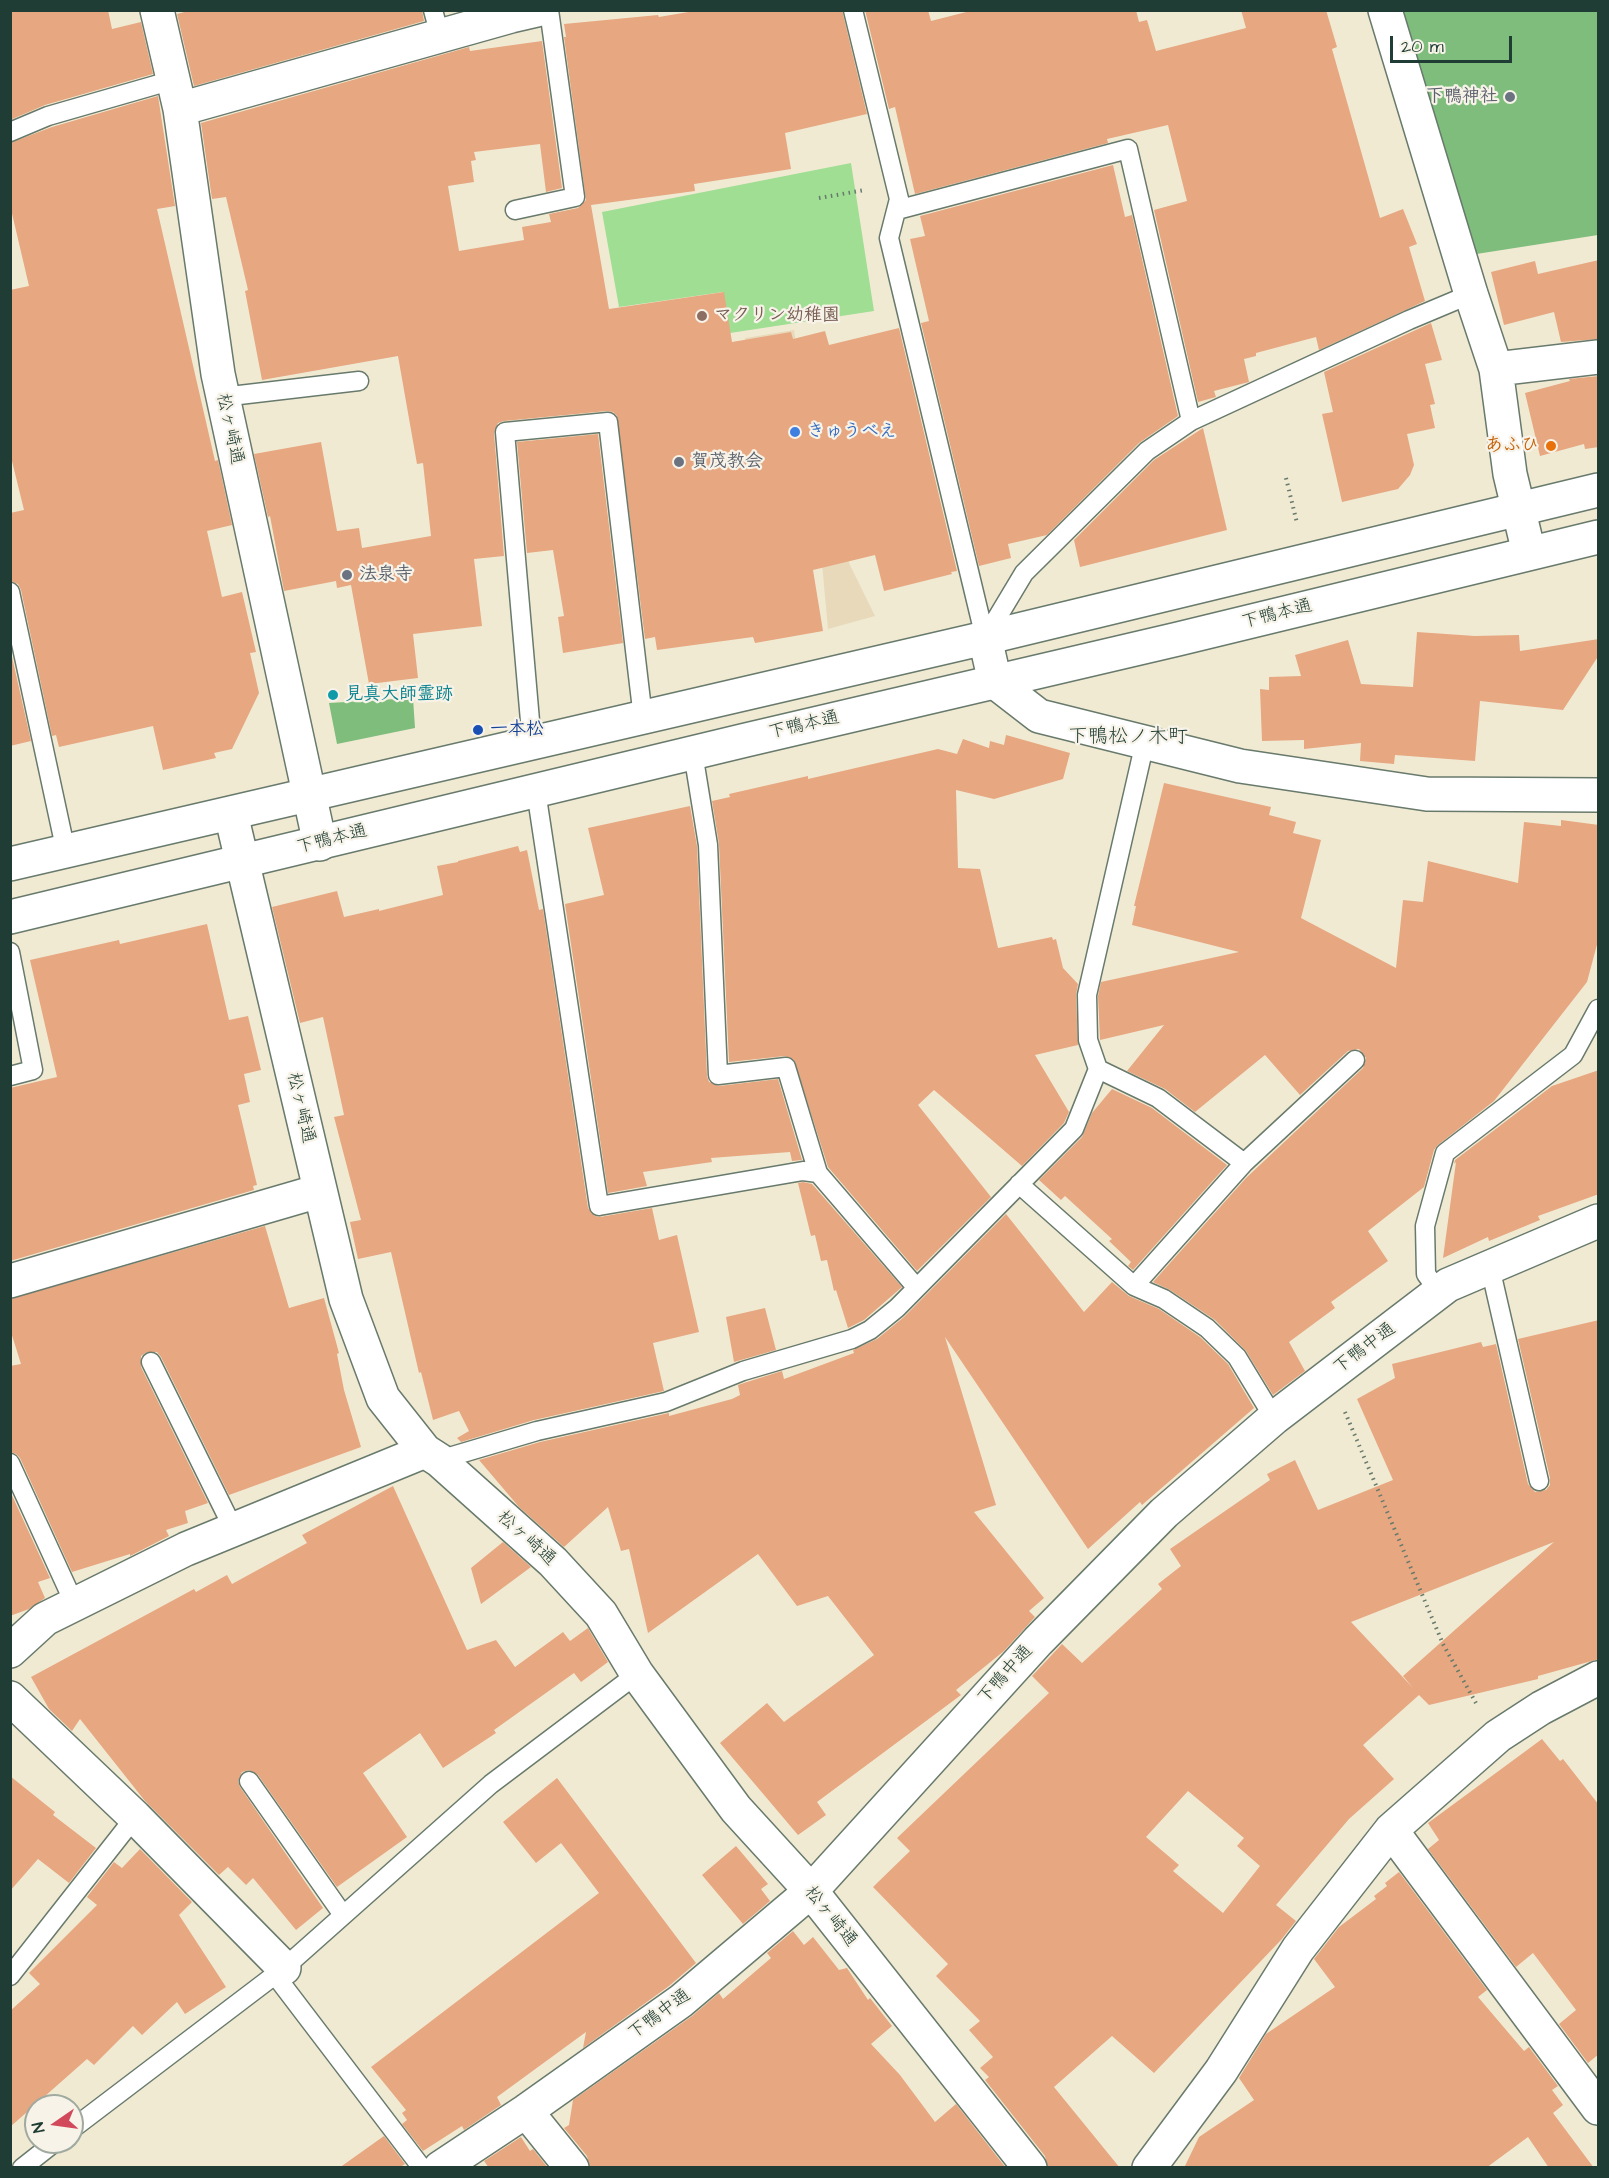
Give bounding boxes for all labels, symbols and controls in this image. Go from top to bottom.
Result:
scale bar [1393,24,1514,62]
text: 20 m [1401,34,1444,59]
place label: 下鴨神社 [1426,86,1498,108]
marker: 下鴨神社 [1503,90,1517,104]
place label: マクリン幼稚園 [714,305,840,327]
marker: マクリン幼稚園 [695,309,709,323]
street label: 松ヶ崎通 [211,392,247,466]
place label: きゅうべえ [807,421,897,443]
marker: きゅうべえ [788,425,802,439]
place label: あふひ [1485,435,1539,457]
marker: あふひ [1544,439,1558,453]
place label: 賀茂教会 [691,451,763,473]
marker: 賀茂教会 [672,455,686,469]
place label: 法泉寺 [359,564,413,586]
marker: 法泉寺 [340,568,354,582]
street label: 下鴨本通 [1239,596,1315,634]
place label: 見真大師霊跡 [345,684,453,706]
marker: 見真大師霊跡 [326,688,340,702]
street label: 下鴨本通 [766,707,842,745]
place label: 一本松 [490,719,544,741]
marker: 一本松 [471,723,485,737]
district label: 下鴨松ノ木町 [1068,726,1188,750]
street label: 下鴨本通 [294,821,370,859]
street label: 松ヶ崎通 [281,1070,319,1146]
street label: 下鴨中通 [1330,1319,1400,1379]
street label: 松ヶ崎通 [492,1507,560,1571]
street label: 下鴨中通 [974,1641,1038,1709]
street label: 松ヶ崎通 [799,1882,861,1952]
street label: 下鴨中通 [625,1985,695,2045]
north arrow [24,2094,84,2154]
text: N [27,2120,50,2135]

